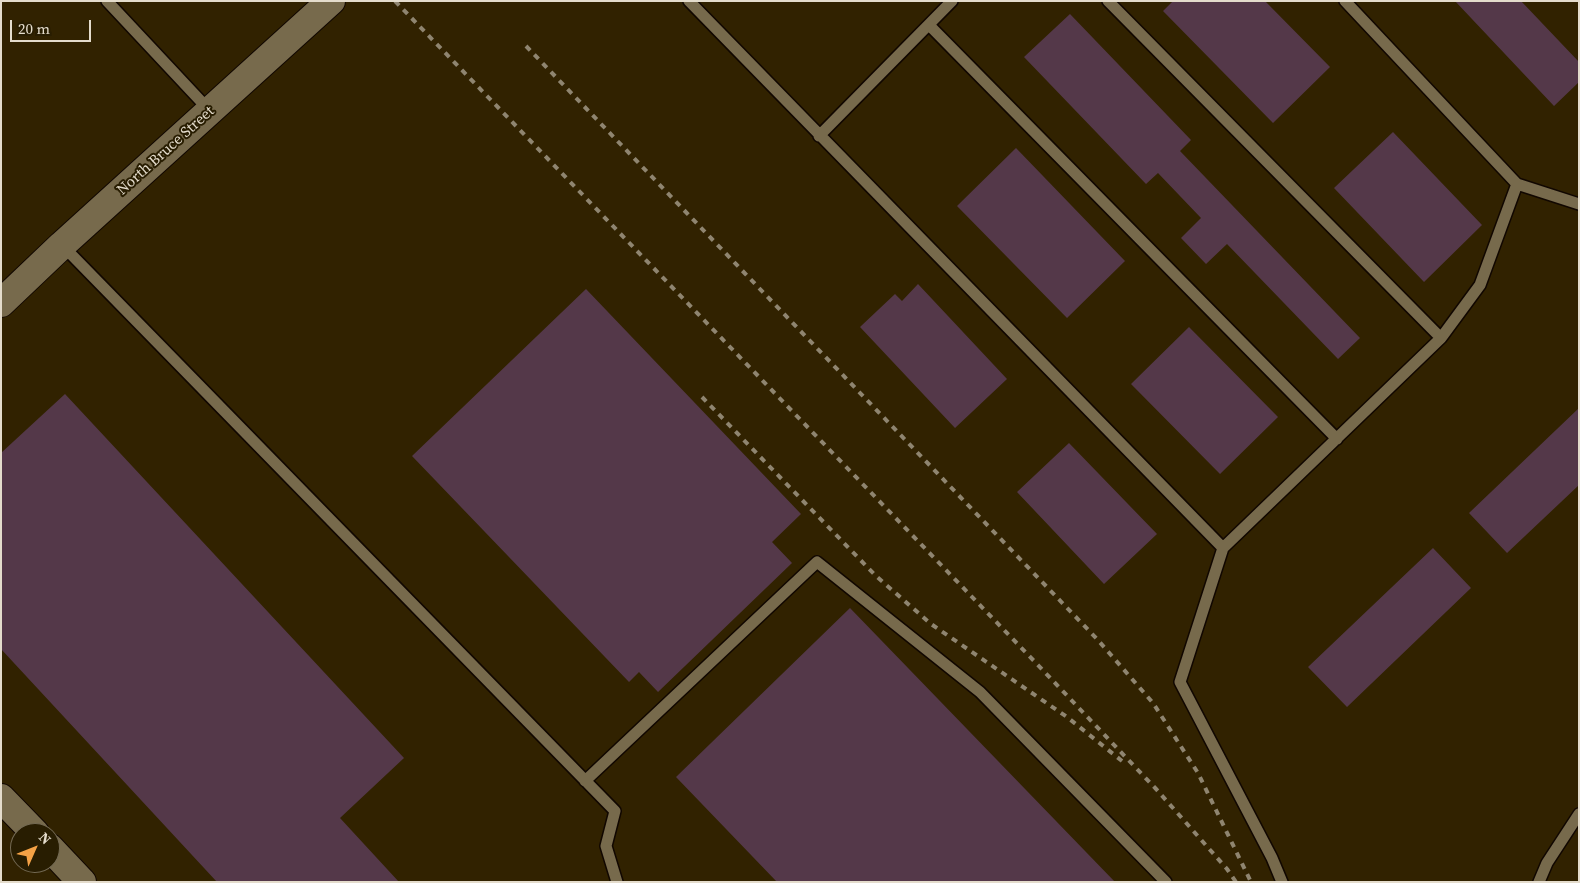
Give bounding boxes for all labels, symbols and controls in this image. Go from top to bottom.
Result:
scale bar [12,10,94,42]
text: 20 m [18,18,50,39]
street label: North Bruce Street [114,103,218,199]
north arrow [10,823,60,873]
text: N [34,828,56,849]

